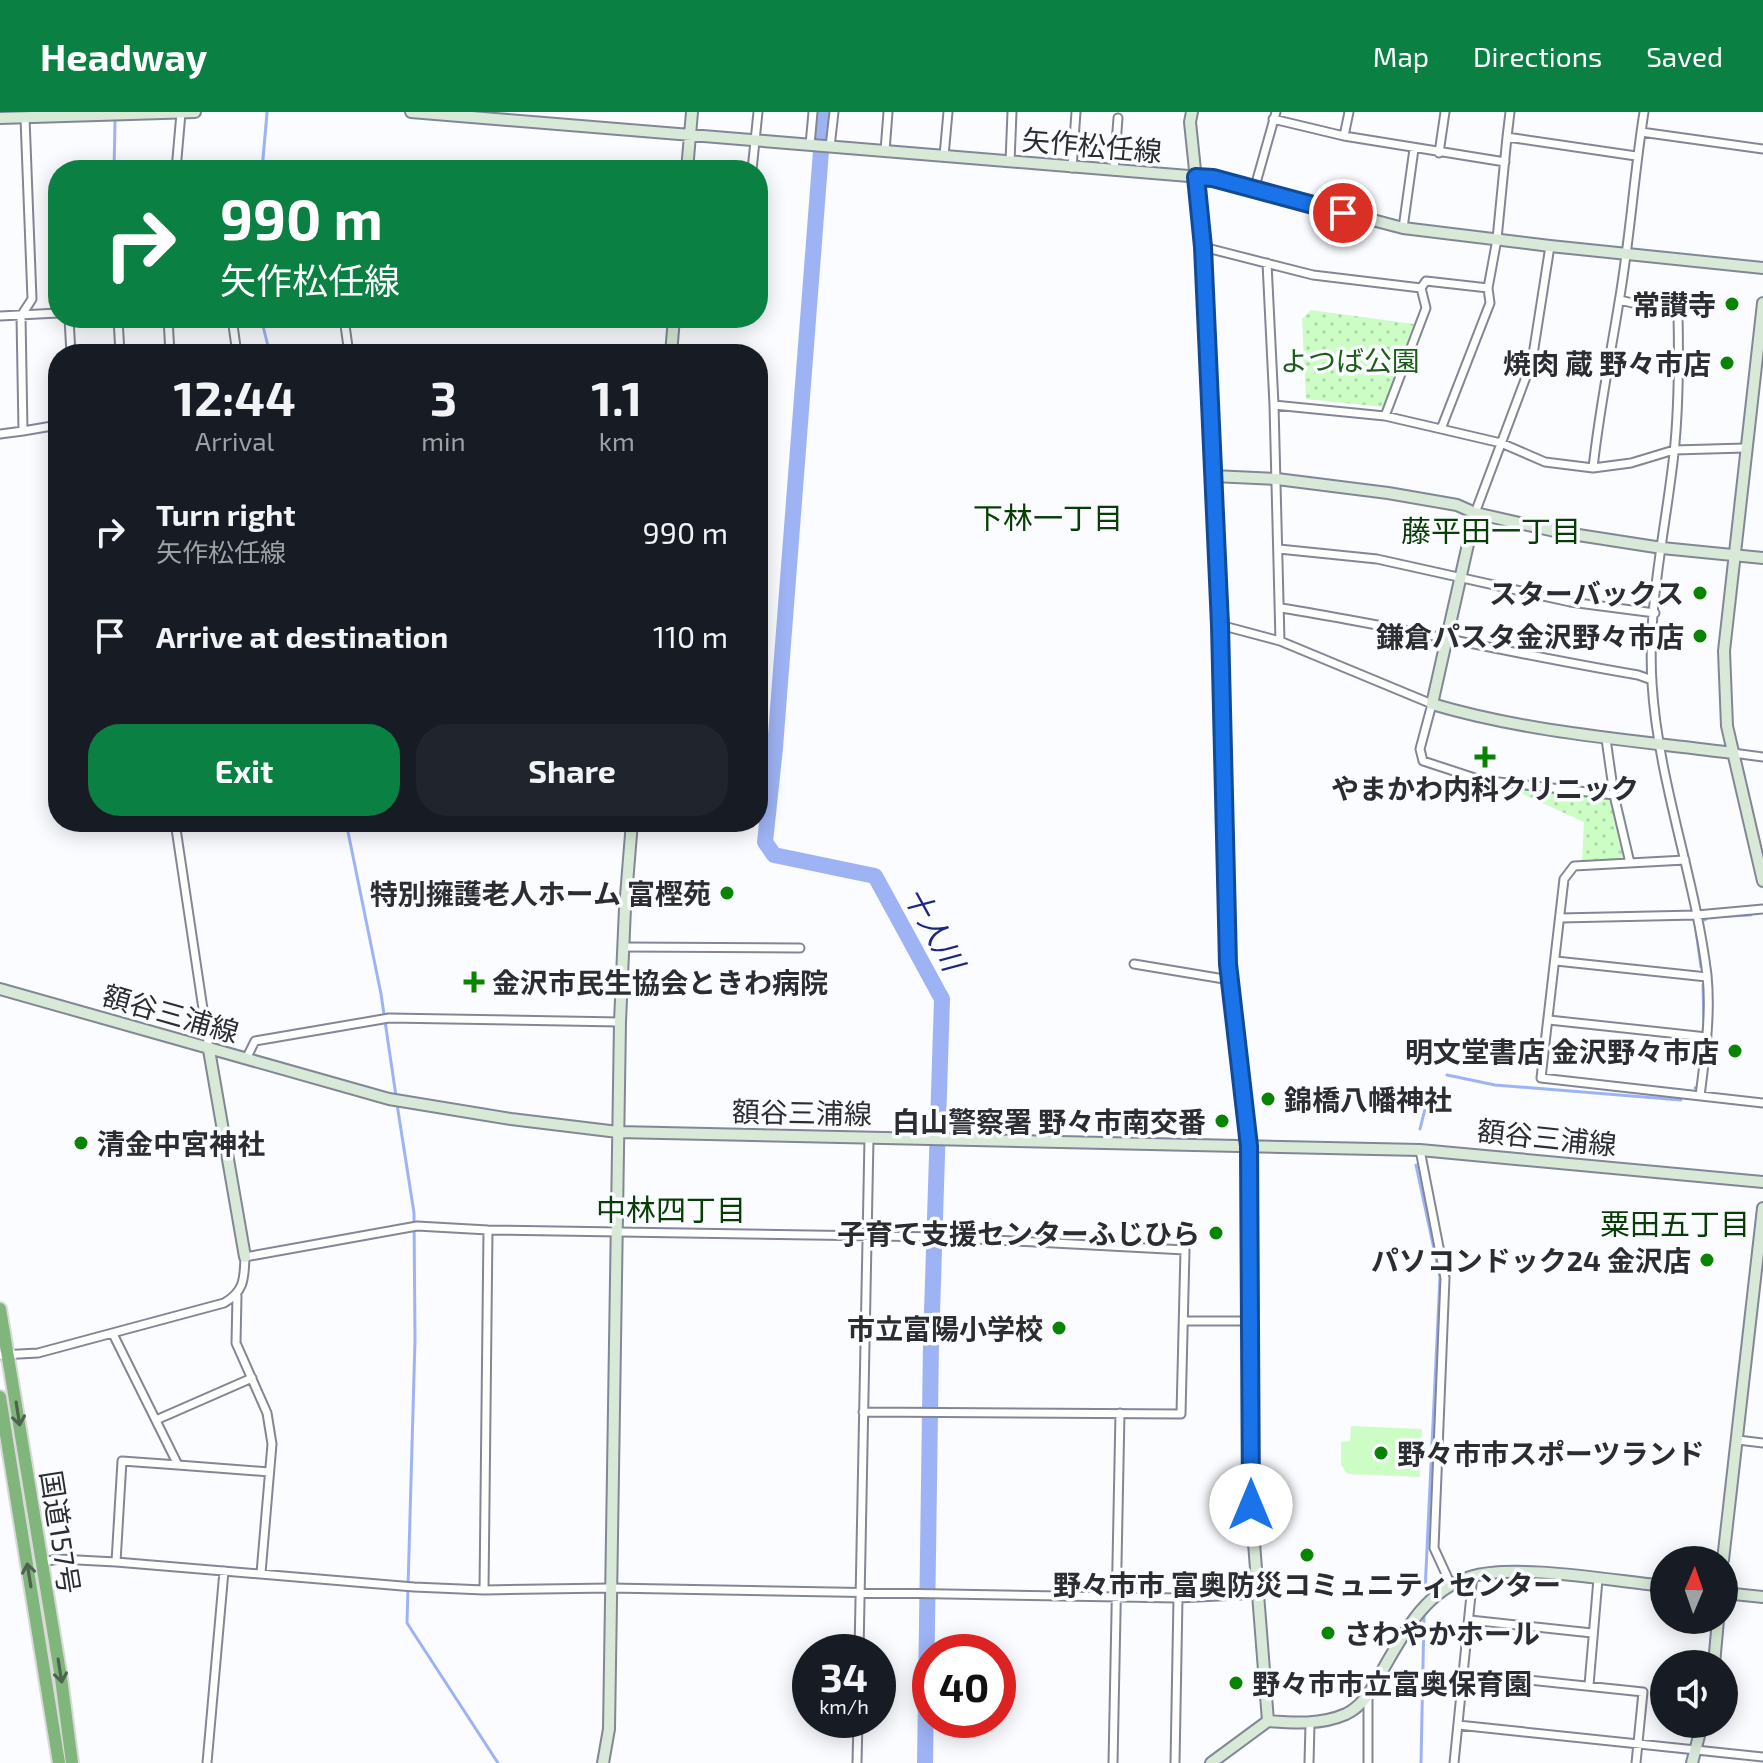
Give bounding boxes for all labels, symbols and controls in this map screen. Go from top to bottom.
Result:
text: Headway [40,33,207,79]
text: Map [1373,39,1429,73]
text: Directions [1473,39,1602,73]
text: Saved [1646,39,1723,73]
street label: 矢作松任線 [1021,122,1163,168]
pin [1309,179,1377,247]
text: 990 m [220,184,383,251]
icon: arrive [1321,191,1365,235]
icon: right [88,192,192,296]
text: 矢作松任線 [220,258,400,301]
place label: 常讃寺 [1632,287,1716,321]
marker: 常讃寺 [1723,295,1741,313]
park label: よつば公園 [1280,343,1420,377]
place label: 焼肉 蔵 野々市店 [1503,346,1711,380]
marker: 焼肉 蔵 野々市店 [1718,354,1736,372]
text: 12:44 [174,368,296,426]
text: 3 [430,368,457,426]
text: 1.1 [591,368,642,426]
text: Arrival [195,425,274,456]
text: min [421,425,466,456]
text: km [599,425,635,456]
text: Turn right [156,496,296,532]
district label: 下林一丁目 [973,499,1123,535]
icon: right [88,510,132,554]
district label: 藤平田一丁目 [1401,512,1581,548]
text: 990 m [643,514,728,550]
text: 矢作松任線 [156,536,286,567]
place label: スターバックス [1489,576,1684,610]
marker: スターバックス [1691,584,1709,602]
icon: arrive [88,614,132,658]
text: Arrive at destination [156,618,448,654]
text: 110 m [653,618,728,654]
place label: 鎌倉パスタ金沢野々市店 [1376,619,1684,653]
marker: 鎌倉パスタ金沢野々市店 [1691,627,1709,645]
button: Exit [88,724,400,816]
button: Share [416,724,728,816]
marker: やまかわ内科クリニック [1474,746,1496,768]
place label: やまかわ内科クリニック [1331,771,1639,805]
place label: 特別擁護老人ホーム 富樫苑 [370,876,711,910]
water label: 十人川 [897,880,974,979]
marker: 特別擁護老人ホーム 富樫苑 [718,884,736,902]
place label: 金沢市民生協会ときわ病院 [492,965,828,999]
marker: 金沢市民生協会ときわ病院 [463,971,485,993]
street label: 額谷三浦線 [99,977,243,1049]
place label: 明文堂書店 金沢野々市店 [1405,1034,1719,1068]
marker: 明文堂書店 金沢野々市店 [1726,1042,1744,1060]
place label: 錦橋八幡神社 [1284,1082,1452,1116]
marker: 錦橋八幡神社 [1259,1090,1277,1108]
street label: 額谷三浦線 [732,1094,872,1130]
place label: 白山警察署 野々市南交番 [892,1104,1206,1138]
marker: 白山警察署 野々市南交番 [1213,1112,1231,1130]
street label: 額谷三浦線 [1476,1113,1618,1161]
place label: 清金中宮神社 [97,1126,265,1160]
marker: 清金中宮神社 [72,1134,90,1152]
district label: 中林四丁目 [596,1191,746,1227]
district label: 粟田五丁目 [1600,1205,1750,1241]
place label: 子育て支援センターふじひら [837,1216,1200,1250]
marker: 子育て支援センターふじひら [1207,1224,1225,1242]
place label: パソコンドック24 金沢店 [1371,1243,1691,1277]
marker: パソコンドック24 金沢店 [1698,1251,1716,1269]
place label: 市立富陽小学校 [847,1311,1043,1345]
marker: 市立富陽小学校 [1050,1319,1068,1337]
one-way arrow [11,1401,26,1426]
place label: 野々市市スポーツランド [1397,1436,1704,1470]
marker: 野々市市スポーツランド [1372,1444,1390,1462]
position arrow [1209,1463,1293,1547]
street label: 国道157号 [34,1468,88,1596]
marker: 野々市市 富奥防災コミュニティセンター [1298,1546,1316,1564]
north arrow [1650,1546,1738,1634]
map controls [1650,1546,1738,1738]
one-way arrow [21,1563,36,1588]
place label: 野々市市 富奥防災コミュニティセンター [1053,1567,1561,1601]
place label: さわやかホール [1344,1616,1540,1650]
marker: さわやかホール [1319,1624,1337,1642]
speed limit sign: 40 [912,1634,1016,1738]
button: sound [1650,1650,1738,1738]
text: 34 [820,1652,868,1700]
one-way arrow [53,1657,68,1683]
place label: 野々市市立富奥保育園 [1252,1666,1532,1700]
marker: 野々市市立富奥保育園 [1227,1674,1245,1692]
text: km/h [819,1694,869,1718]

